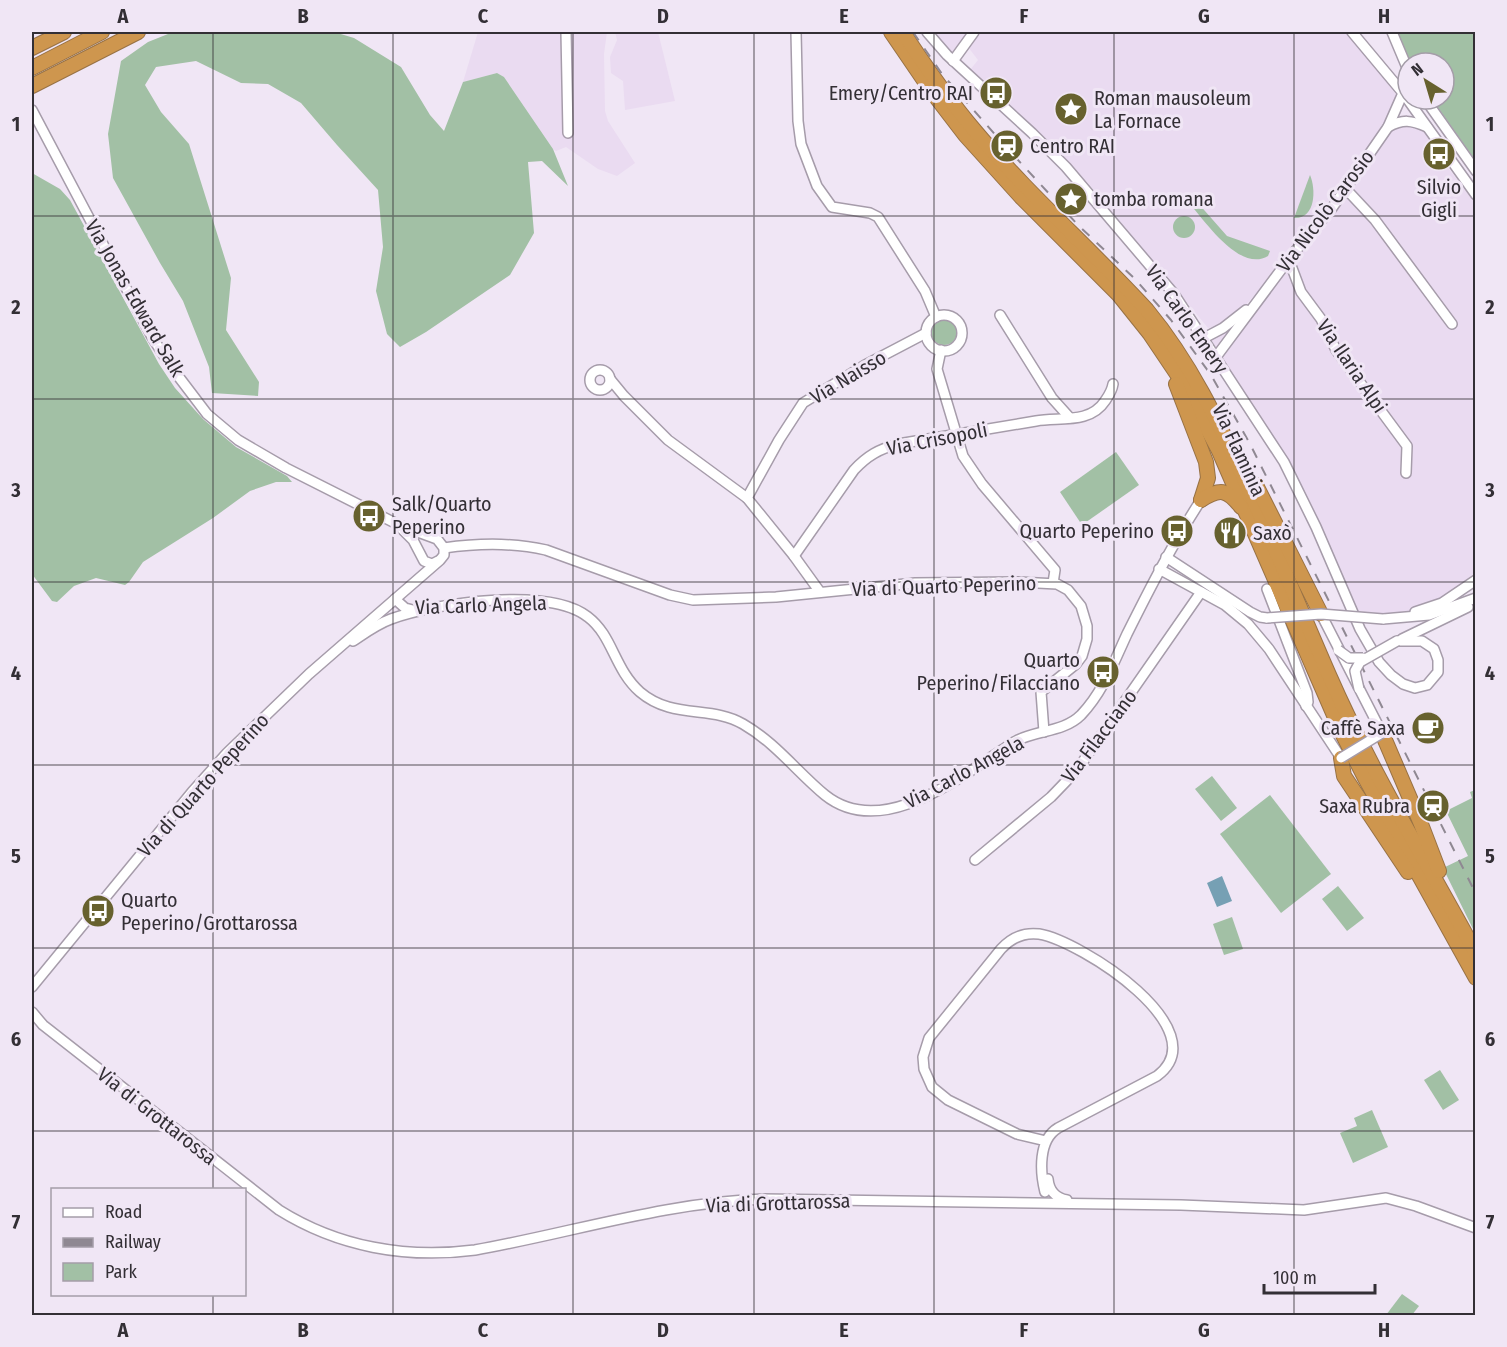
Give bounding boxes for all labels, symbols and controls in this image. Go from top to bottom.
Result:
text: A [117,4,130,28]
text: B [297,4,309,28]
text: C [478,4,489,28]
text: D [657,4,669,28]
text: E [839,4,849,28]
text: F [1020,4,1029,28]
text: G [1198,4,1210,28]
text: H [1378,4,1390,28]
north arrow [1396,51,1456,111]
text: N [1408,59,1427,80]
bus stop icon: Emery/Centro RAI [978,75,1014,111]
place label: Emery/Centro RAI [829,81,973,105]
place label: Roman mausoleum La Fornace [1094,86,1251,133]
place icon: Roman mausoleum La Fornace [1053,91,1089,127]
text: 1 [12,112,20,136]
text: 1 [1486,112,1494,136]
station icon: Centro RAI [989,128,1025,164]
place label: Centro RAI [1030,134,1115,158]
bus stop icon: Silvio Gigli [1421,136,1457,172]
street label: Via Nicolò Carosio [1271,145,1379,277]
place label: Silvio Gigli [1417,175,1461,222]
place icon: tomba romana [1053,181,1089,217]
place label: tomba romana [1094,187,1214,211]
street label: Via Jonas Edward Salk [80,215,190,381]
street label: Via Carlo Emery [1141,260,1233,378]
text: 2 [10,295,21,319]
text: 2 [1484,295,1495,319]
street label: Via Ilaria Alpi [1312,315,1392,417]
street label: Via Naisso [806,345,890,409]
street label: Via Flaminia [1207,400,1271,500]
street label: Via Crisopoli [885,417,989,461]
text: 3 [10,478,21,502]
text: 3 [1484,478,1495,502]
place label: Salk/Quarto Peperino [392,492,492,539]
bus stop icon: Salk/Quarto Peperino [351,498,387,534]
bus stop icon: Quarto Peperino [1159,513,1195,549]
restaurant icon: Saxò [1212,515,1248,551]
place label: Quarto Peperino [1019,519,1154,543]
place label: Saxò [1253,521,1292,545]
street label: Via di Quarto Peperino [851,571,1037,601]
street label: Via Carlo Angela [415,591,547,619]
place label: Quarto Peperino/Filacciano [917,648,1080,695]
bus stop icon: Quarto Peperino/Filacciano [1085,654,1121,690]
text: 4 [11,661,21,685]
text: 4 [1485,661,1495,685]
street label: Via Filacciano [1056,685,1142,787]
street label: Via di Quarto Peperino [132,708,274,862]
cafe icon: Caffè Saxa [1410,710,1446,746]
place label: Caffè Saxa [1321,716,1405,740]
street label: Via Carlo Angela [900,730,1028,814]
station icon: Saxa Rubra [1415,788,1451,824]
place label: Saxa Rubra [1319,794,1410,818]
text: 5 [11,844,21,868]
text: 5 [1485,844,1495,868]
place label: Quarto Peperino/Grottarossa [121,888,298,935]
bus stop icon: Quarto Peperino/Grottarossa [80,893,116,929]
text: 6 [11,1027,21,1051]
text: 6 [1485,1027,1495,1051]
street label: Via di Grottarossa [93,1062,221,1170]
legend [51,1188,246,1296]
street label: Via di Grottarossa [705,1188,851,1218]
text: Road [105,1201,142,1223]
text: 7 [12,1210,21,1234]
text: 7 [1486,1210,1495,1234]
text: Railway [105,1231,161,1253]
scale bar [1264,1257,1375,1295]
text: Park [105,1261,138,1283]
text: 100 m [1273,1267,1317,1289]
text: A [117,1318,130,1342]
text: B [297,1318,309,1342]
text: C [478,1318,489,1342]
text: D [657,1318,669,1342]
text: E [839,1318,849,1342]
text: F [1020,1318,1029,1342]
text: G [1198,1318,1210,1342]
text: H [1378,1318,1390,1342]

